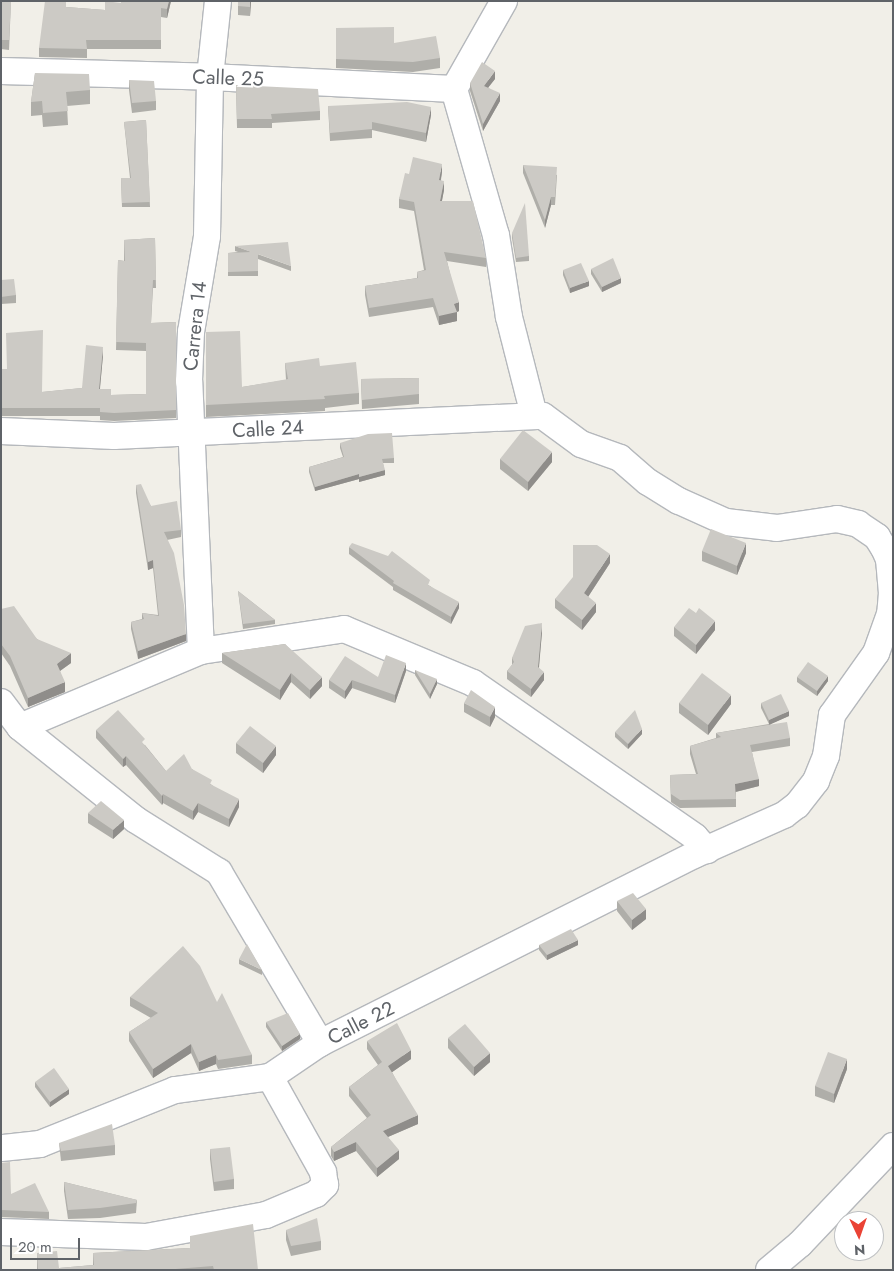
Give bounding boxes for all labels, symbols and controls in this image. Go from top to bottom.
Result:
street label: Calle 25 [192,65,264,91]
street label: Carrera 14 [178,280,212,372]
street label: Calle 24 [231,415,305,443]
street label: Calle 22 [324,996,398,1050]
north arrow [834,1211,884,1261]
scale bar [12,1228,82,1260]
text: 20 m [18,1236,52,1258]
text: N [854,1240,866,1260]

